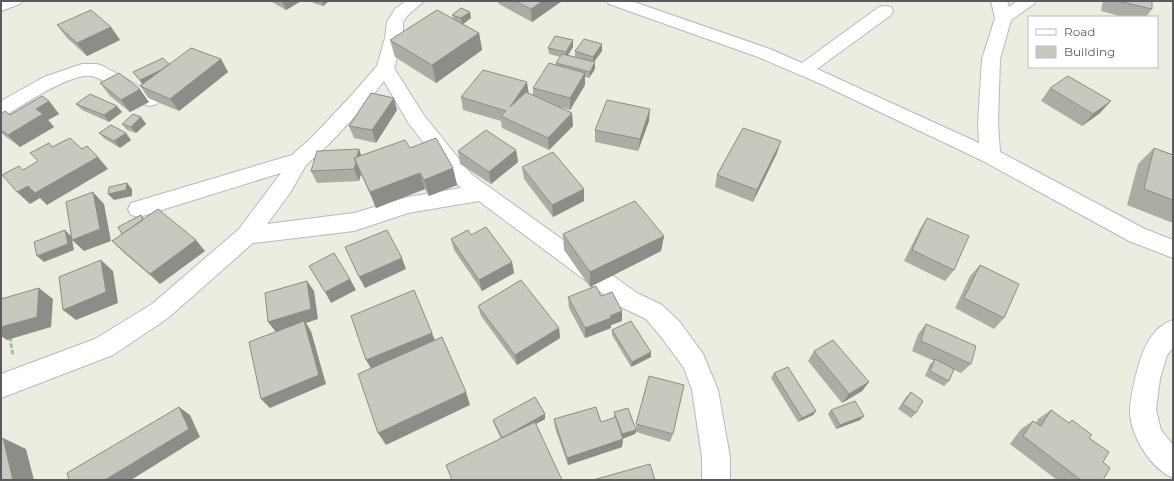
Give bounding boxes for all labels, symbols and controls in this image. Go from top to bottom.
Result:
legend [1028,16,1158,68]
text: Road [1064,24,1095,39]
text: Building [1064,44,1115,59]

